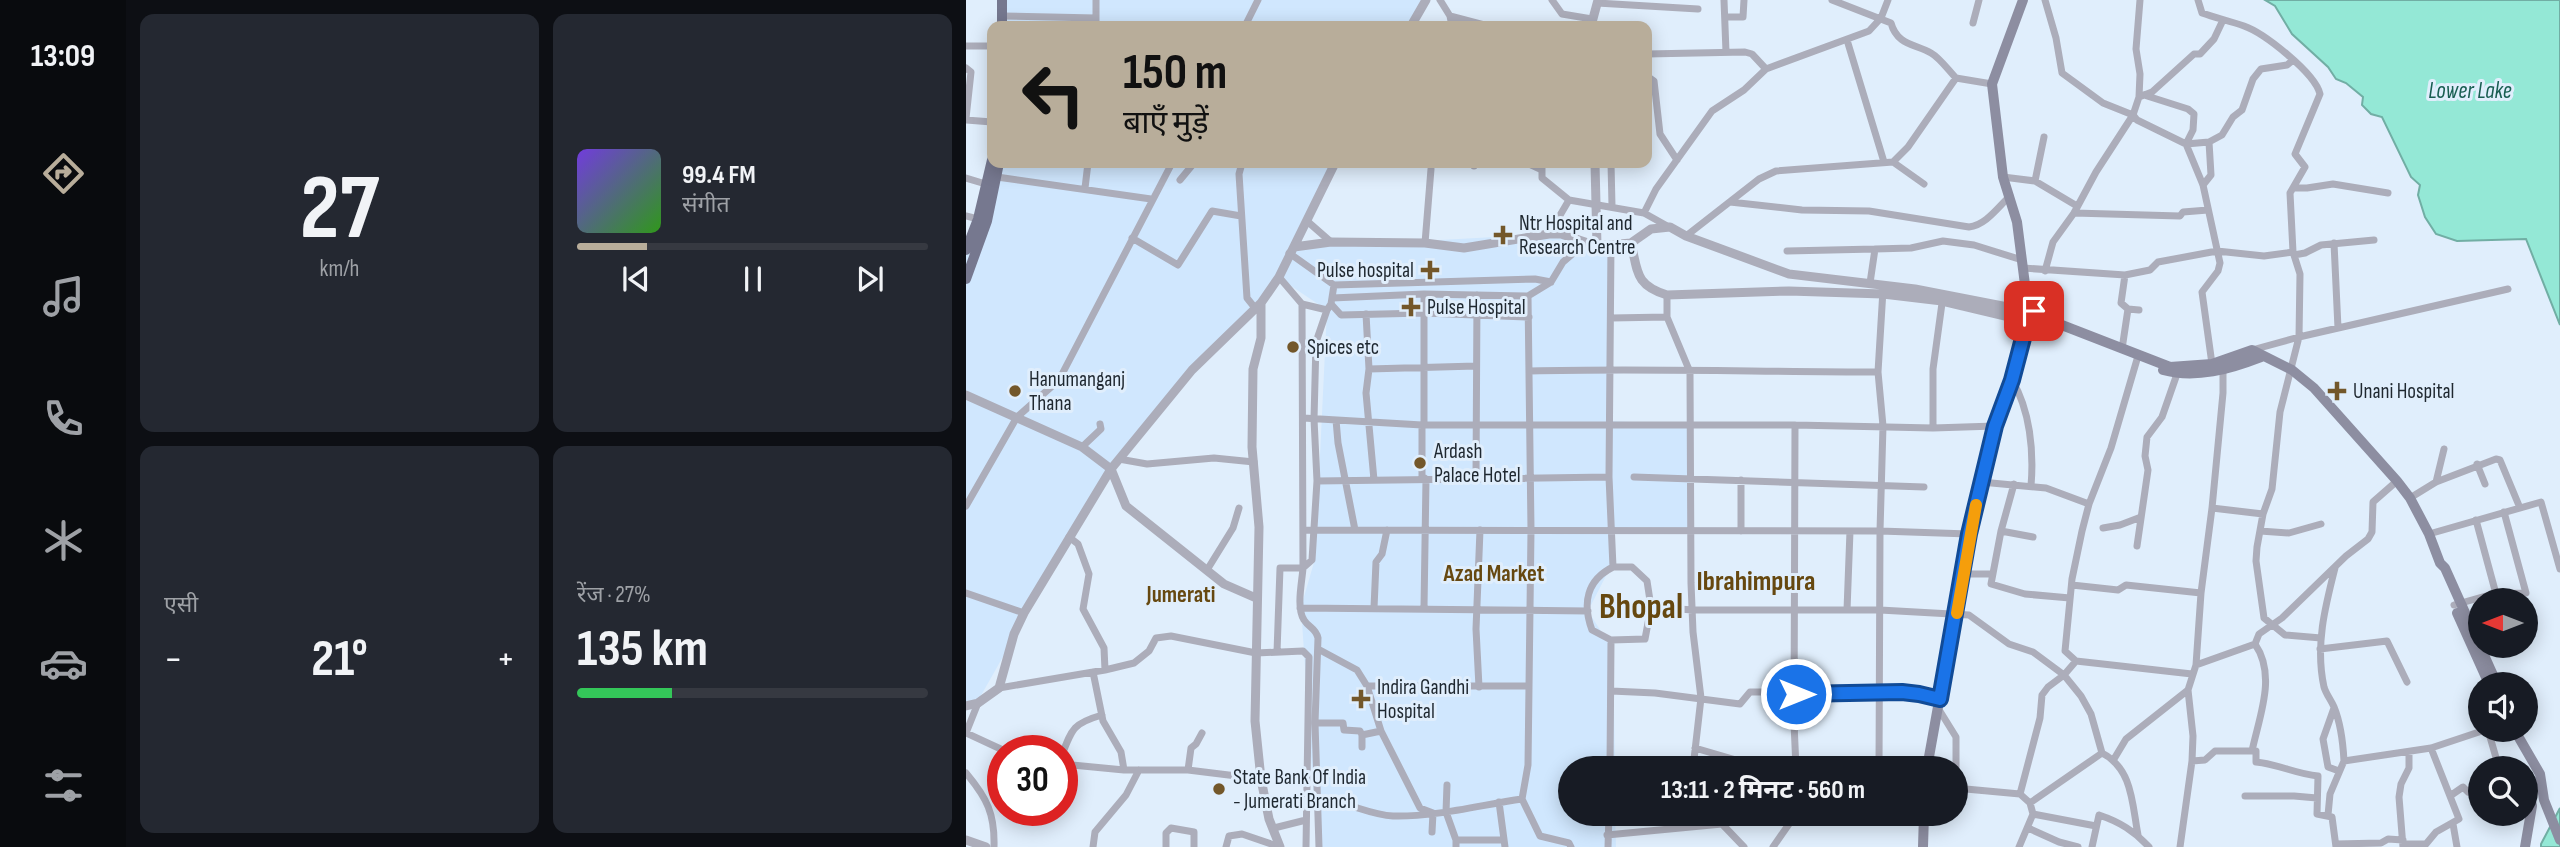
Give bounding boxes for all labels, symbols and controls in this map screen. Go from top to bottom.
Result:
text: 13:09 [31,37,95,76]
text: 150 m [1123,44,1227,103]
icon: left [1008,49,1099,140]
water label: Lower Lake [2428,77,2512,105]
text: बाएँ मुड़ें [1123,104,1209,143]
icon: directions [39,149,88,198]
text: 27 [300,155,379,264]
text: 99.4 FM [682,160,756,191]
text: संगीत [682,191,730,219]
place label: Ntr Hospital and Research Centre [1519,211,1636,260]
marker: Ntr Hospital and Research Centre [1493,225,1513,245]
text: km/h [320,255,359,283]
place label: Pulse hospital [1317,258,1414,283]
icon: previous [617,260,655,298]
icon: pause [734,260,772,298]
icon: next [851,260,889,298]
marker: Pulse hospital [1420,260,1440,280]
icon: music [39,272,88,321]
pin [2004,281,2064,341]
icon: arrive [2015,292,2053,330]
place label: Pulse Hospital [1427,295,1526,320]
marker: Pulse Hospital [1401,297,1421,317]
place label: Spices etc [1307,335,1379,360]
marker: Spices etc [1285,339,1301,355]
place label: Hanumanganj Thana [1029,367,1125,416]
place label: Unani Hospital [2353,379,2455,404]
marker: Unani Hospital [2327,381,2347,401]
marker: Hanumanganj Thana [1007,383,1023,399]
icon: phone [39,394,88,443]
place label: Ardash Palace Hotel [1433,439,1521,488]
marker: Ardash Palace Hotel [1412,455,1428,471]
icon: climate [39,516,88,565]
district label: Azad Market [1443,560,1545,588]
district label: Ibrahimpura [1697,565,1815,598]
text: रेंज · 27% [577,581,651,609]
district label: Jumerati [1146,581,1215,609]
district label: Bhopal [1599,586,1683,629]
north arrow [2468,588,2538,658]
map controls [2468,588,2538,826]
text: एसी [164,591,198,619]
text: 135 km [577,618,708,681]
text: 21° [311,628,368,691]
text: − [164,637,183,682]
text: + [496,637,515,682]
icon: car [39,639,88,688]
position arrow [1759,657,1833,731]
button: sound [2468,672,2538,742]
place label: Indira Gandhi Hospital [1377,675,1469,724]
marker: Indira Gandhi Hospital [1351,689,1371,709]
speed limit sign: 30 [987,735,1078,826]
button: search [2468,756,2538,826]
icon: filters [39,761,88,810]
place label: State Bank Of India - Jumerati Branch [1233,765,1366,814]
text: 13:11 · 2 मिनट · 560 m [1661,775,1865,806]
marker: State Bank Of India - Jumerati Branch [1211,781,1227,797]

